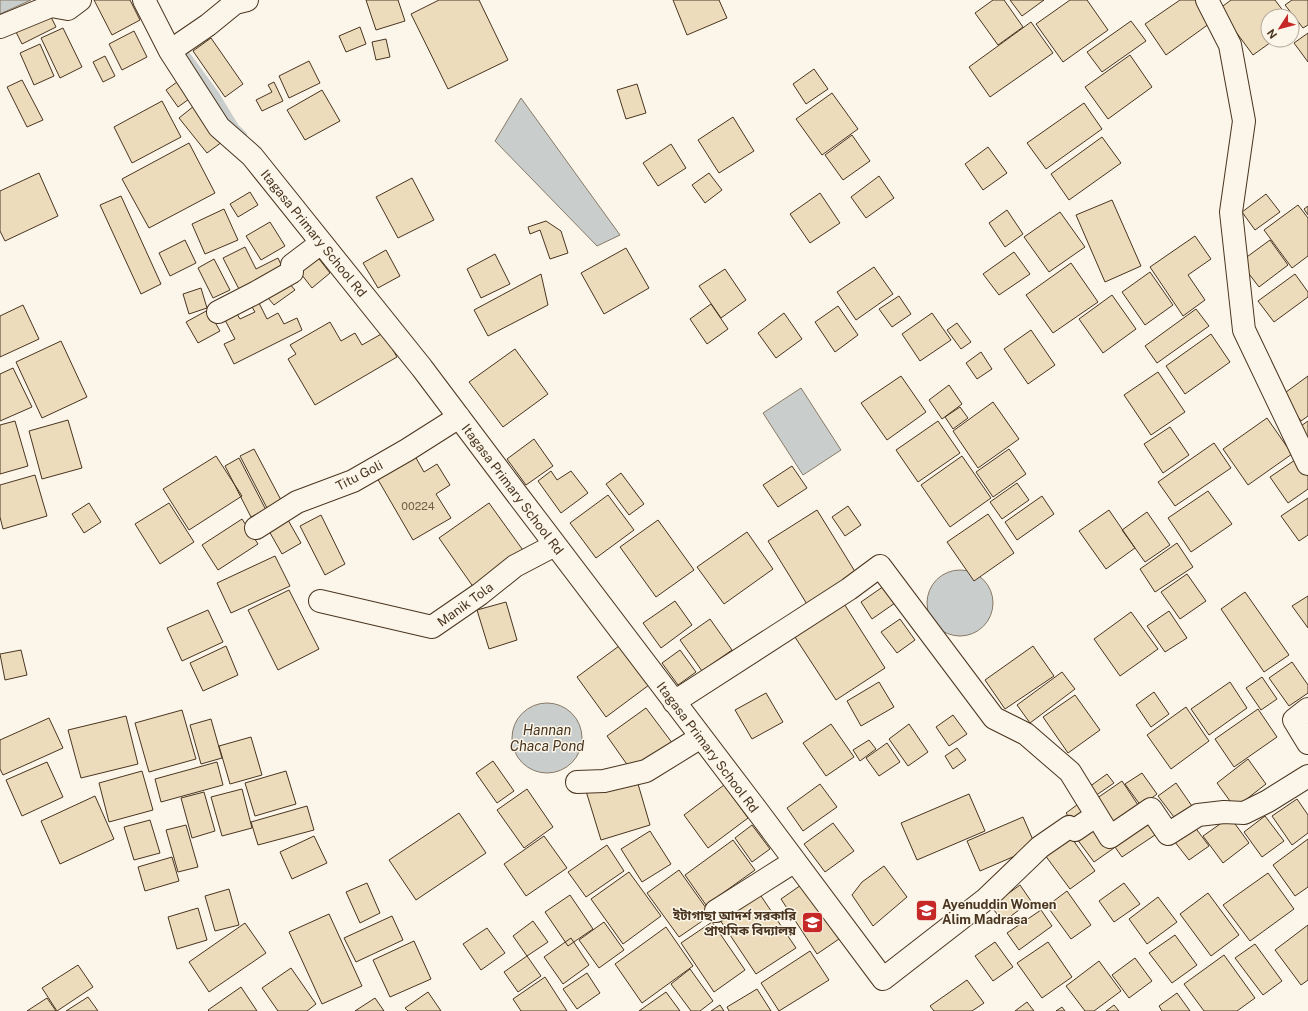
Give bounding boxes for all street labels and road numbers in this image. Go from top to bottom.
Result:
street label: Itagasa Primary School Rd [258,167,370,300]
street label: Itagasa Primary School Rd [459,421,567,558]
street label: Titu Goli [333,457,385,494]
street label: Manik Tola [435,579,496,630]
street label: Itagasa Primary School Rd [654,679,762,816]

